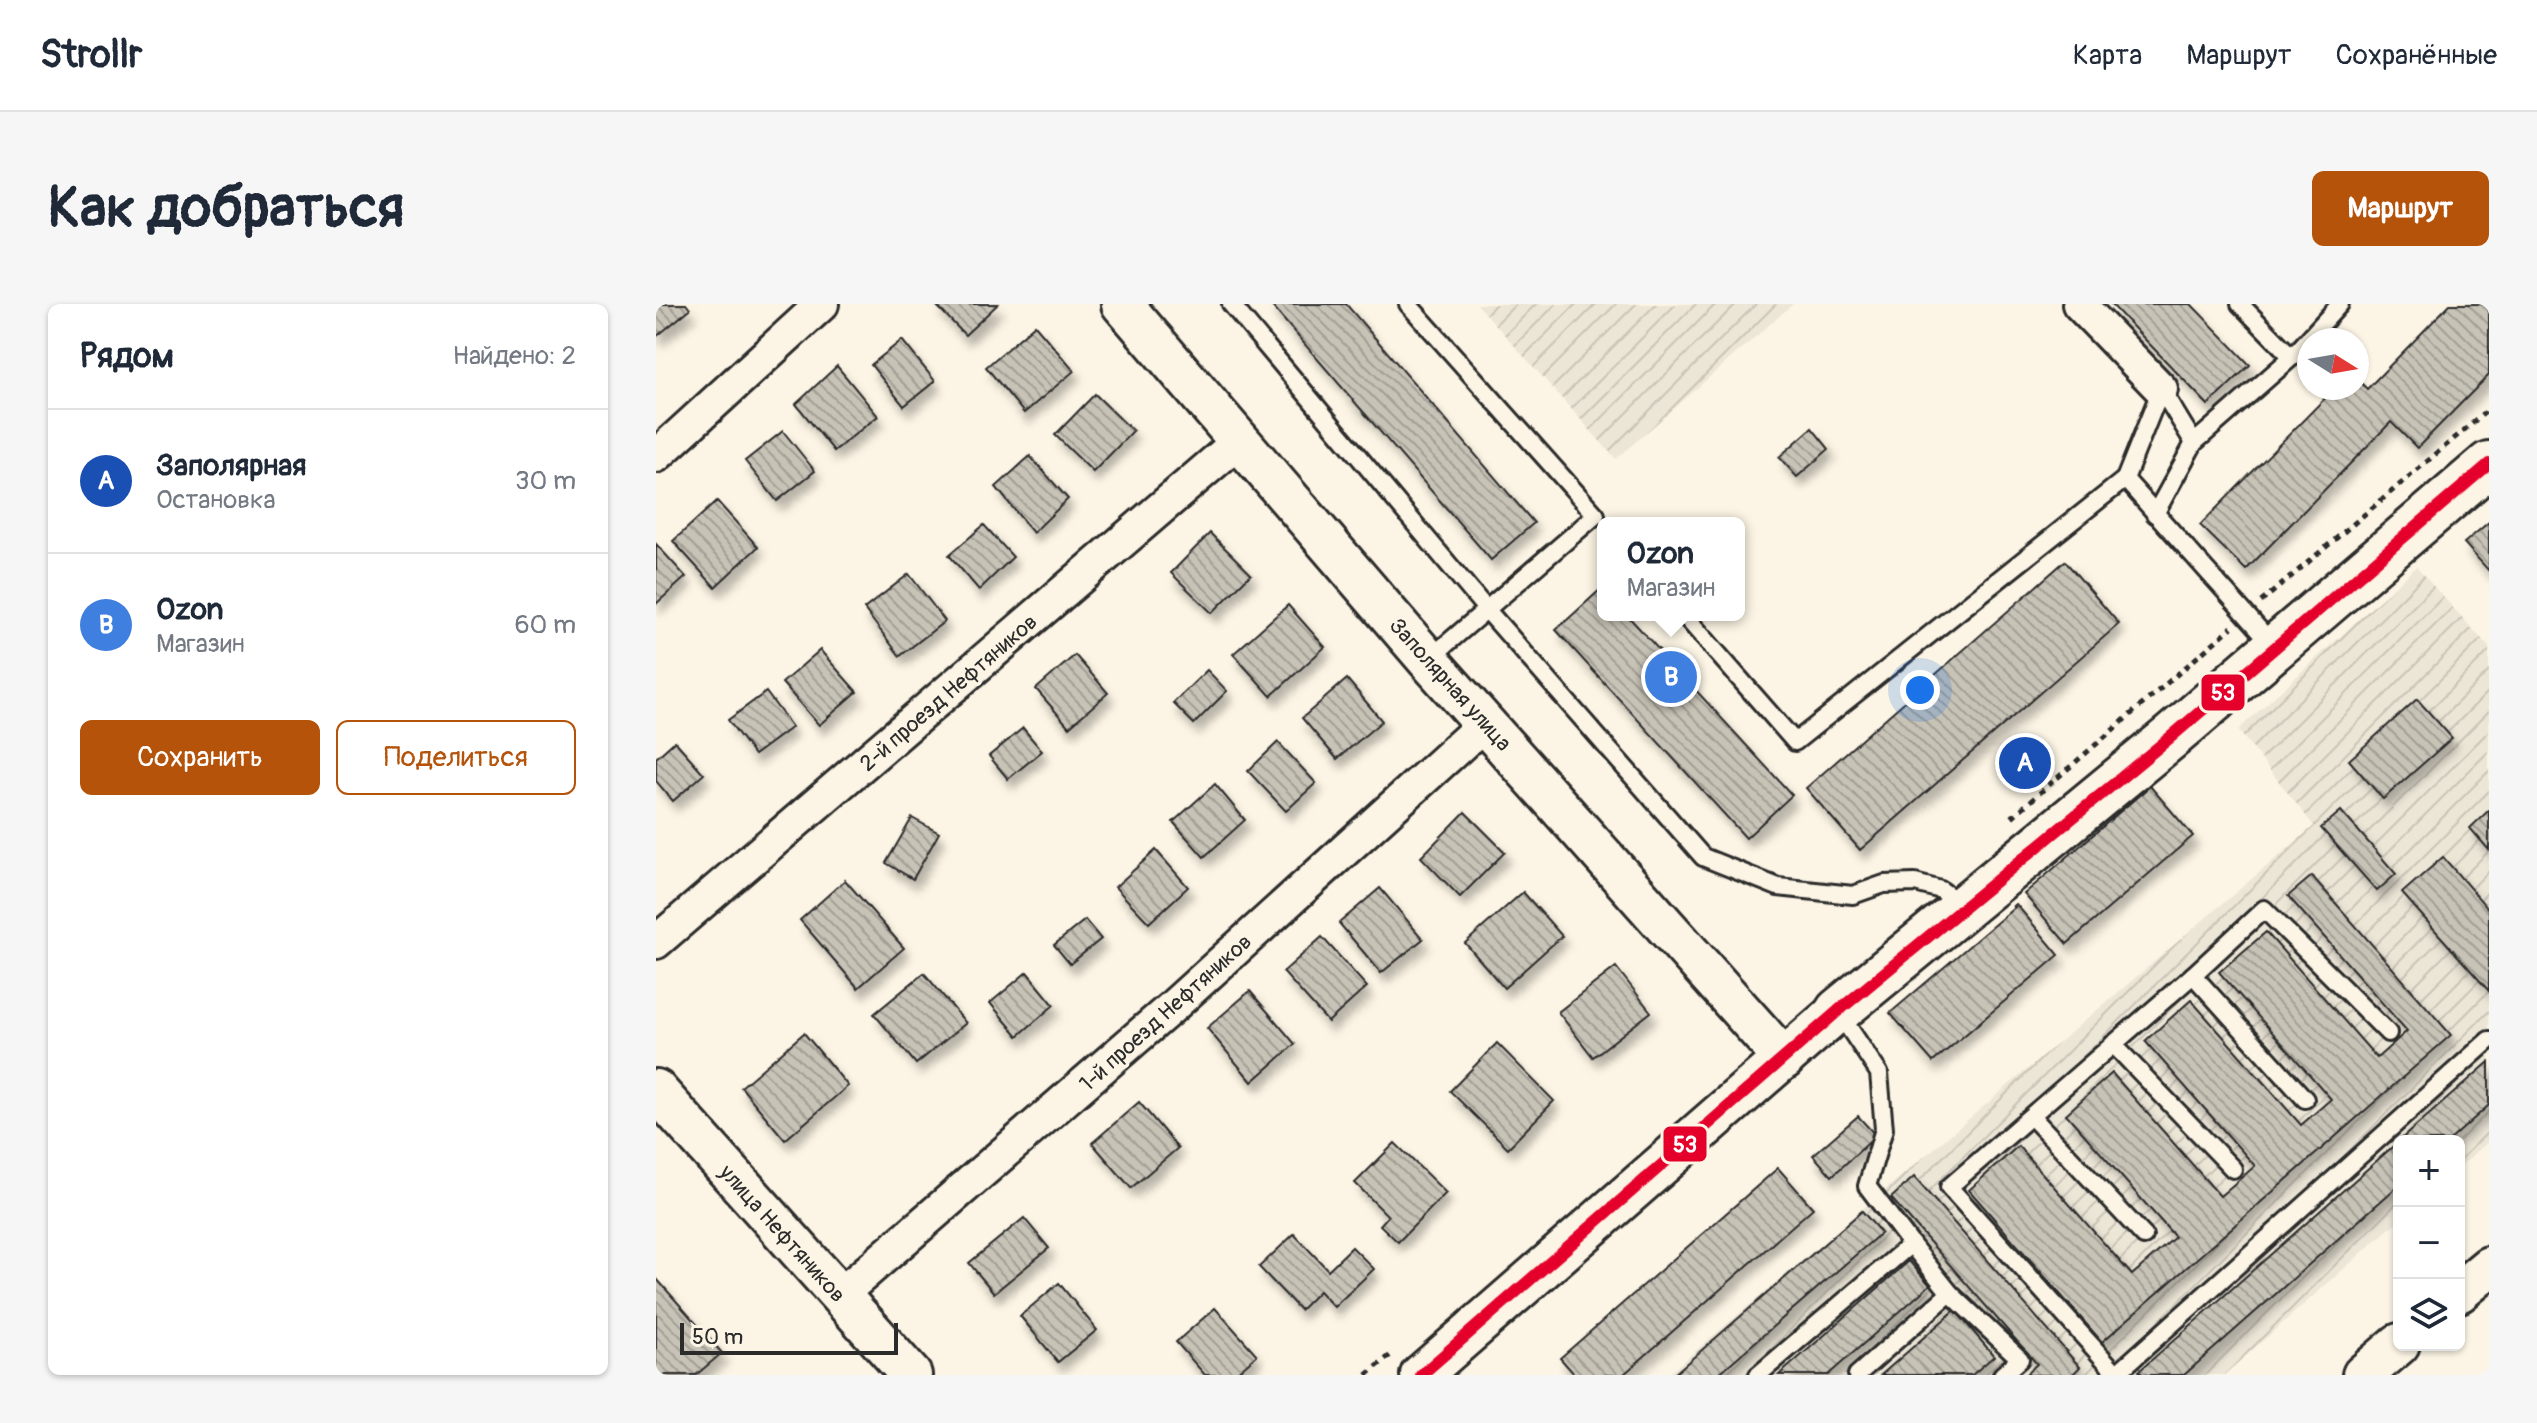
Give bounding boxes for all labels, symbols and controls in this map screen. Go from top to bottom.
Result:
text: Strollr [40,31,142,79]
text: Карта [2073,38,2142,73]
text: Маршрут [2186,38,2292,73]
text: Сохранённые [2336,38,2497,73]
button: Маршрут [2312,171,2489,246]
text: Как добраться [48,174,404,243]
north arrow [2297,328,2369,400]
text: Рядом [80,335,174,378]
text: Найдено: 2 [452,340,576,372]
text: Заполярная [156,447,306,484]
text: A [98,465,114,497]
text: 30 m [515,465,576,497]
text: Остановка [156,484,276,516]
popup [1597,517,1745,621]
text: Ozon [1627,535,1694,572]
text: Магазин [1627,572,1715,604]
text: Ozon [156,591,223,628]
street label: 2-й проезд Нефтяников [854,608,1043,778]
text: B [99,609,113,641]
text: 60 m [514,609,576,641]
street label: Заполярная улица [1383,612,1517,757]
text: Магазин [156,628,245,660]
pin: B [1645,647,1697,707]
your location [1900,670,1940,710]
line badge: 53 [2200,673,2246,712]
text: 53 [2211,679,2235,707]
button: Сохранить [80,720,320,795]
button: Поделиться [336,720,576,795]
pin: A [1999,733,2051,793]
street label: 1-й проезд Нефтяников [1074,928,1258,1098]
line badge: 53 [1662,1125,1708,1163]
text: 53 [1673,1131,1697,1159]
map controls [2393,1135,2465,1351]
button: + [2393,1135,2465,1207]
street label: улица Нефтяников [712,1158,852,1308]
button: − [2393,1207,2465,1279]
button: layers [2393,1279,2465,1351]
scale bar [680,1319,898,1355]
text: 50 m [692,1323,743,1351]

